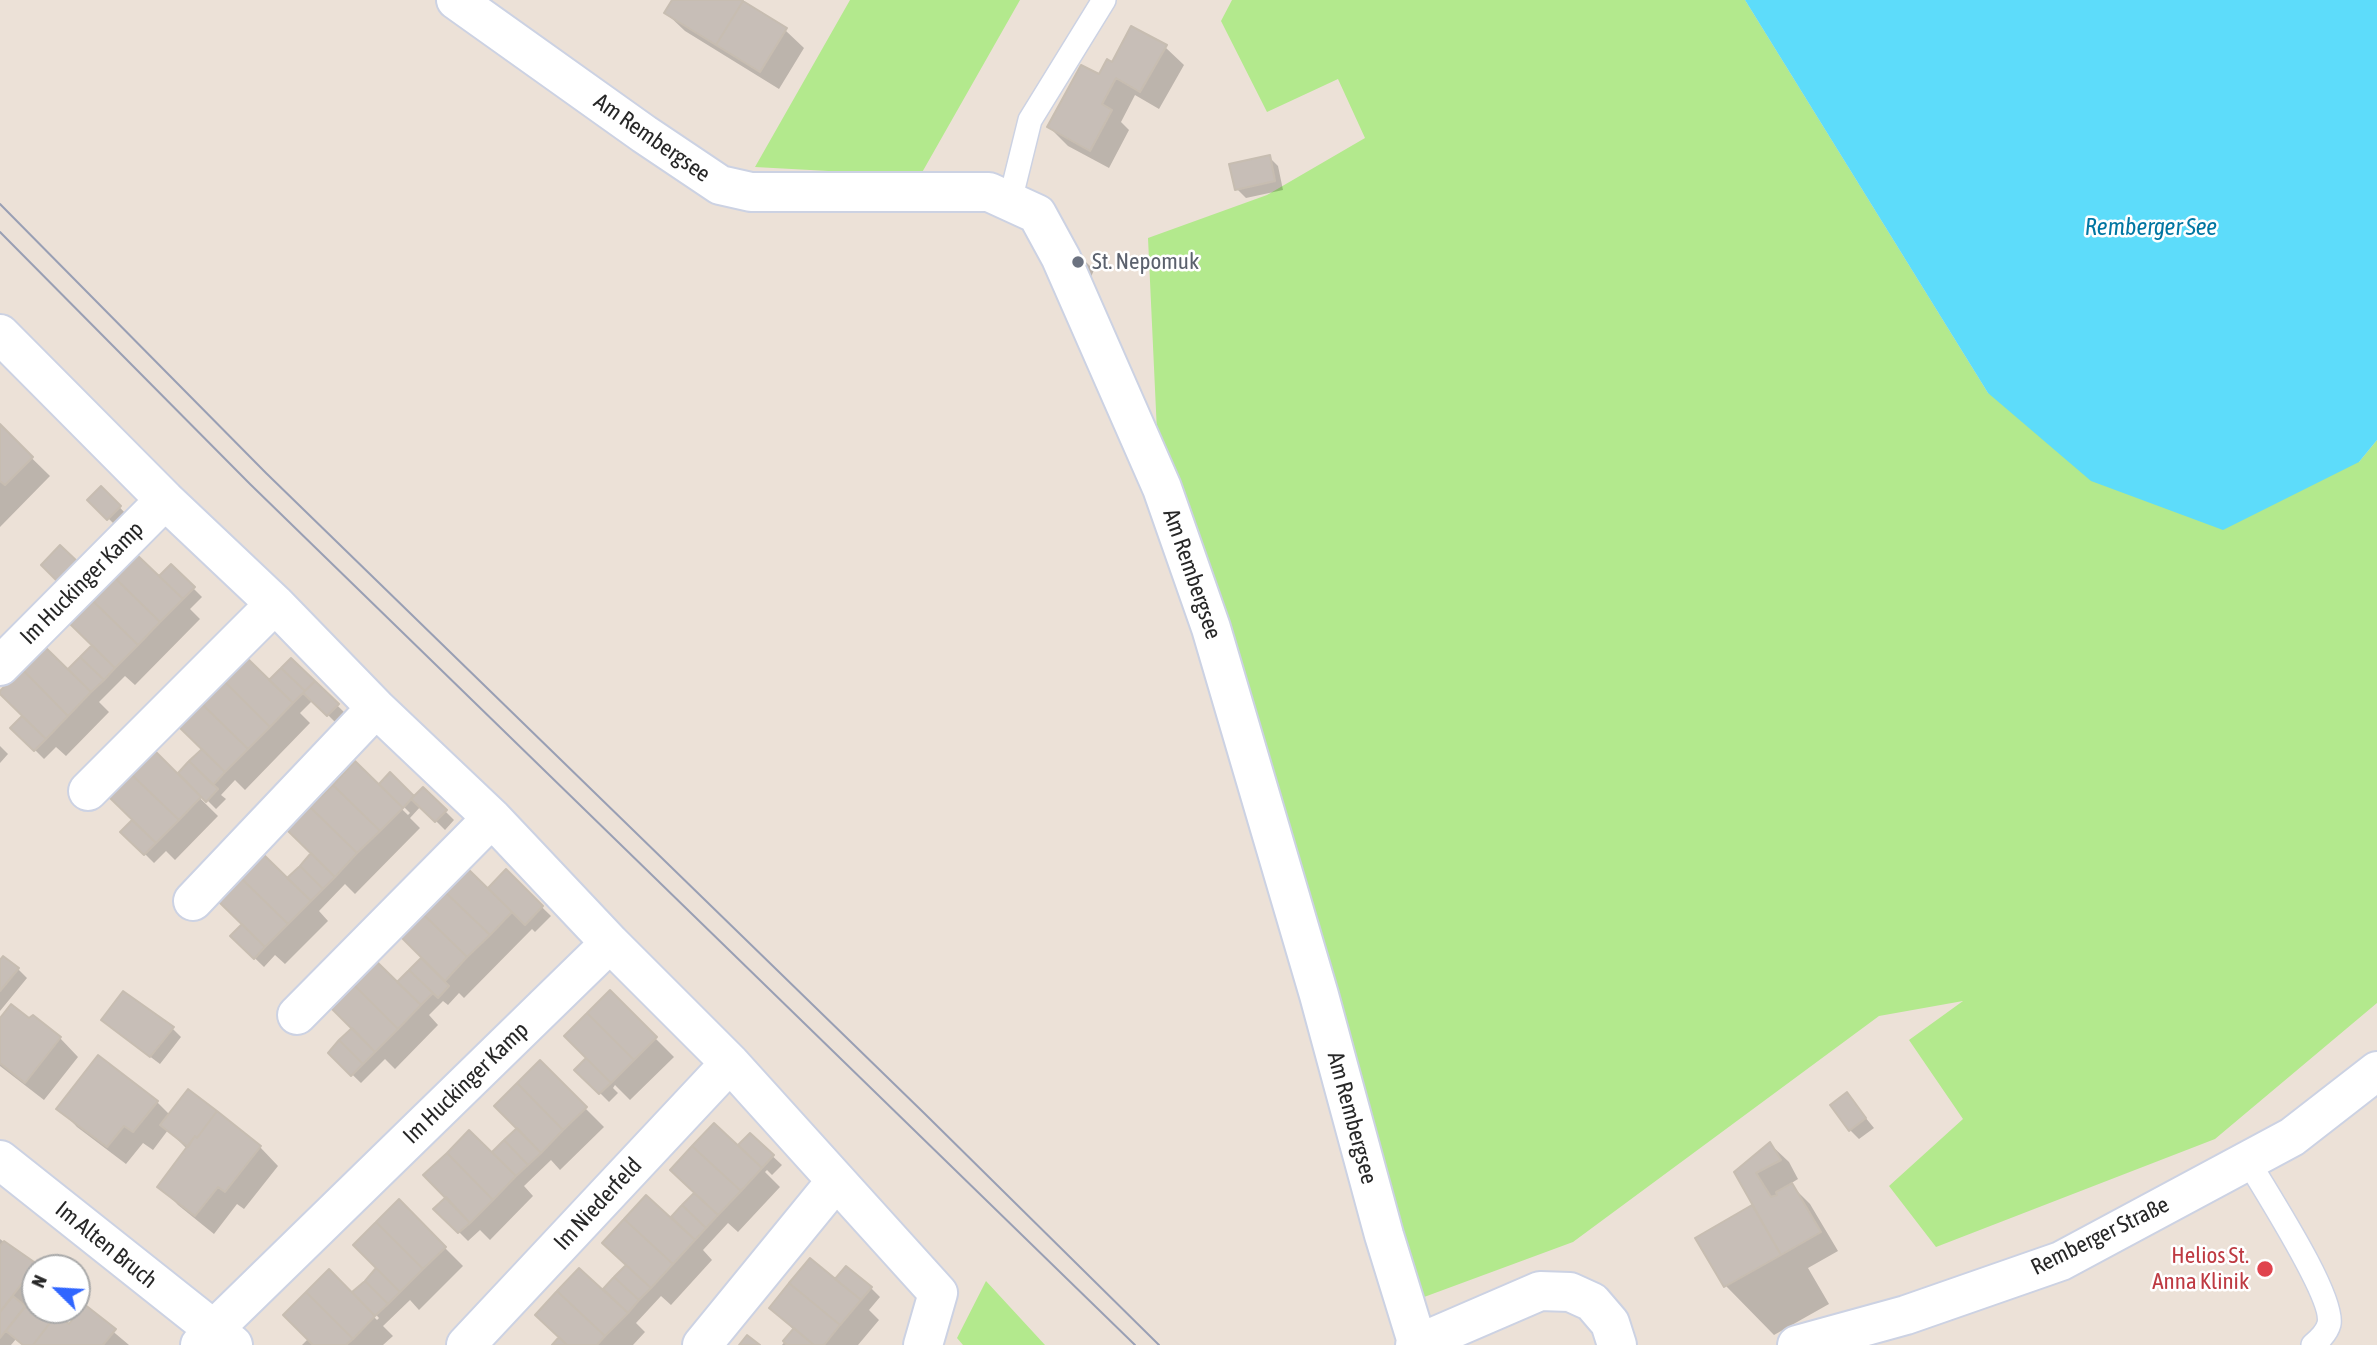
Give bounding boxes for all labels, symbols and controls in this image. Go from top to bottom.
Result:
street label: Am Rembergsee [589,88,715,188]
water label: Remberger See [2085,213,2217,241]
place label: St. Nepomuk [1092,248,1199,276]
marker: St. Nepomuk [1070,254,1086,270]
street label: Am Rembergsee [1157,505,1227,643]
street label: Im Huckinger Kamp [15,516,149,650]
street label: Im Huckinger Kamp [398,1016,534,1150]
street label: Am Rembergsee [1321,1049,1383,1187]
street label: Im Niederfeld [548,1152,648,1256]
street label: Remberger Straße [2026,1191,2174,1281]
street label: Im Alten Bruch [50,1196,162,1294]
place label: Helios St. Anna Klinik [2152,1242,2249,1296]
north arrow [21,1254,91,1324]
marker: Helios St. Anna Klinik [2255,1259,2275,1279]
text: N [26,1272,51,1291]

